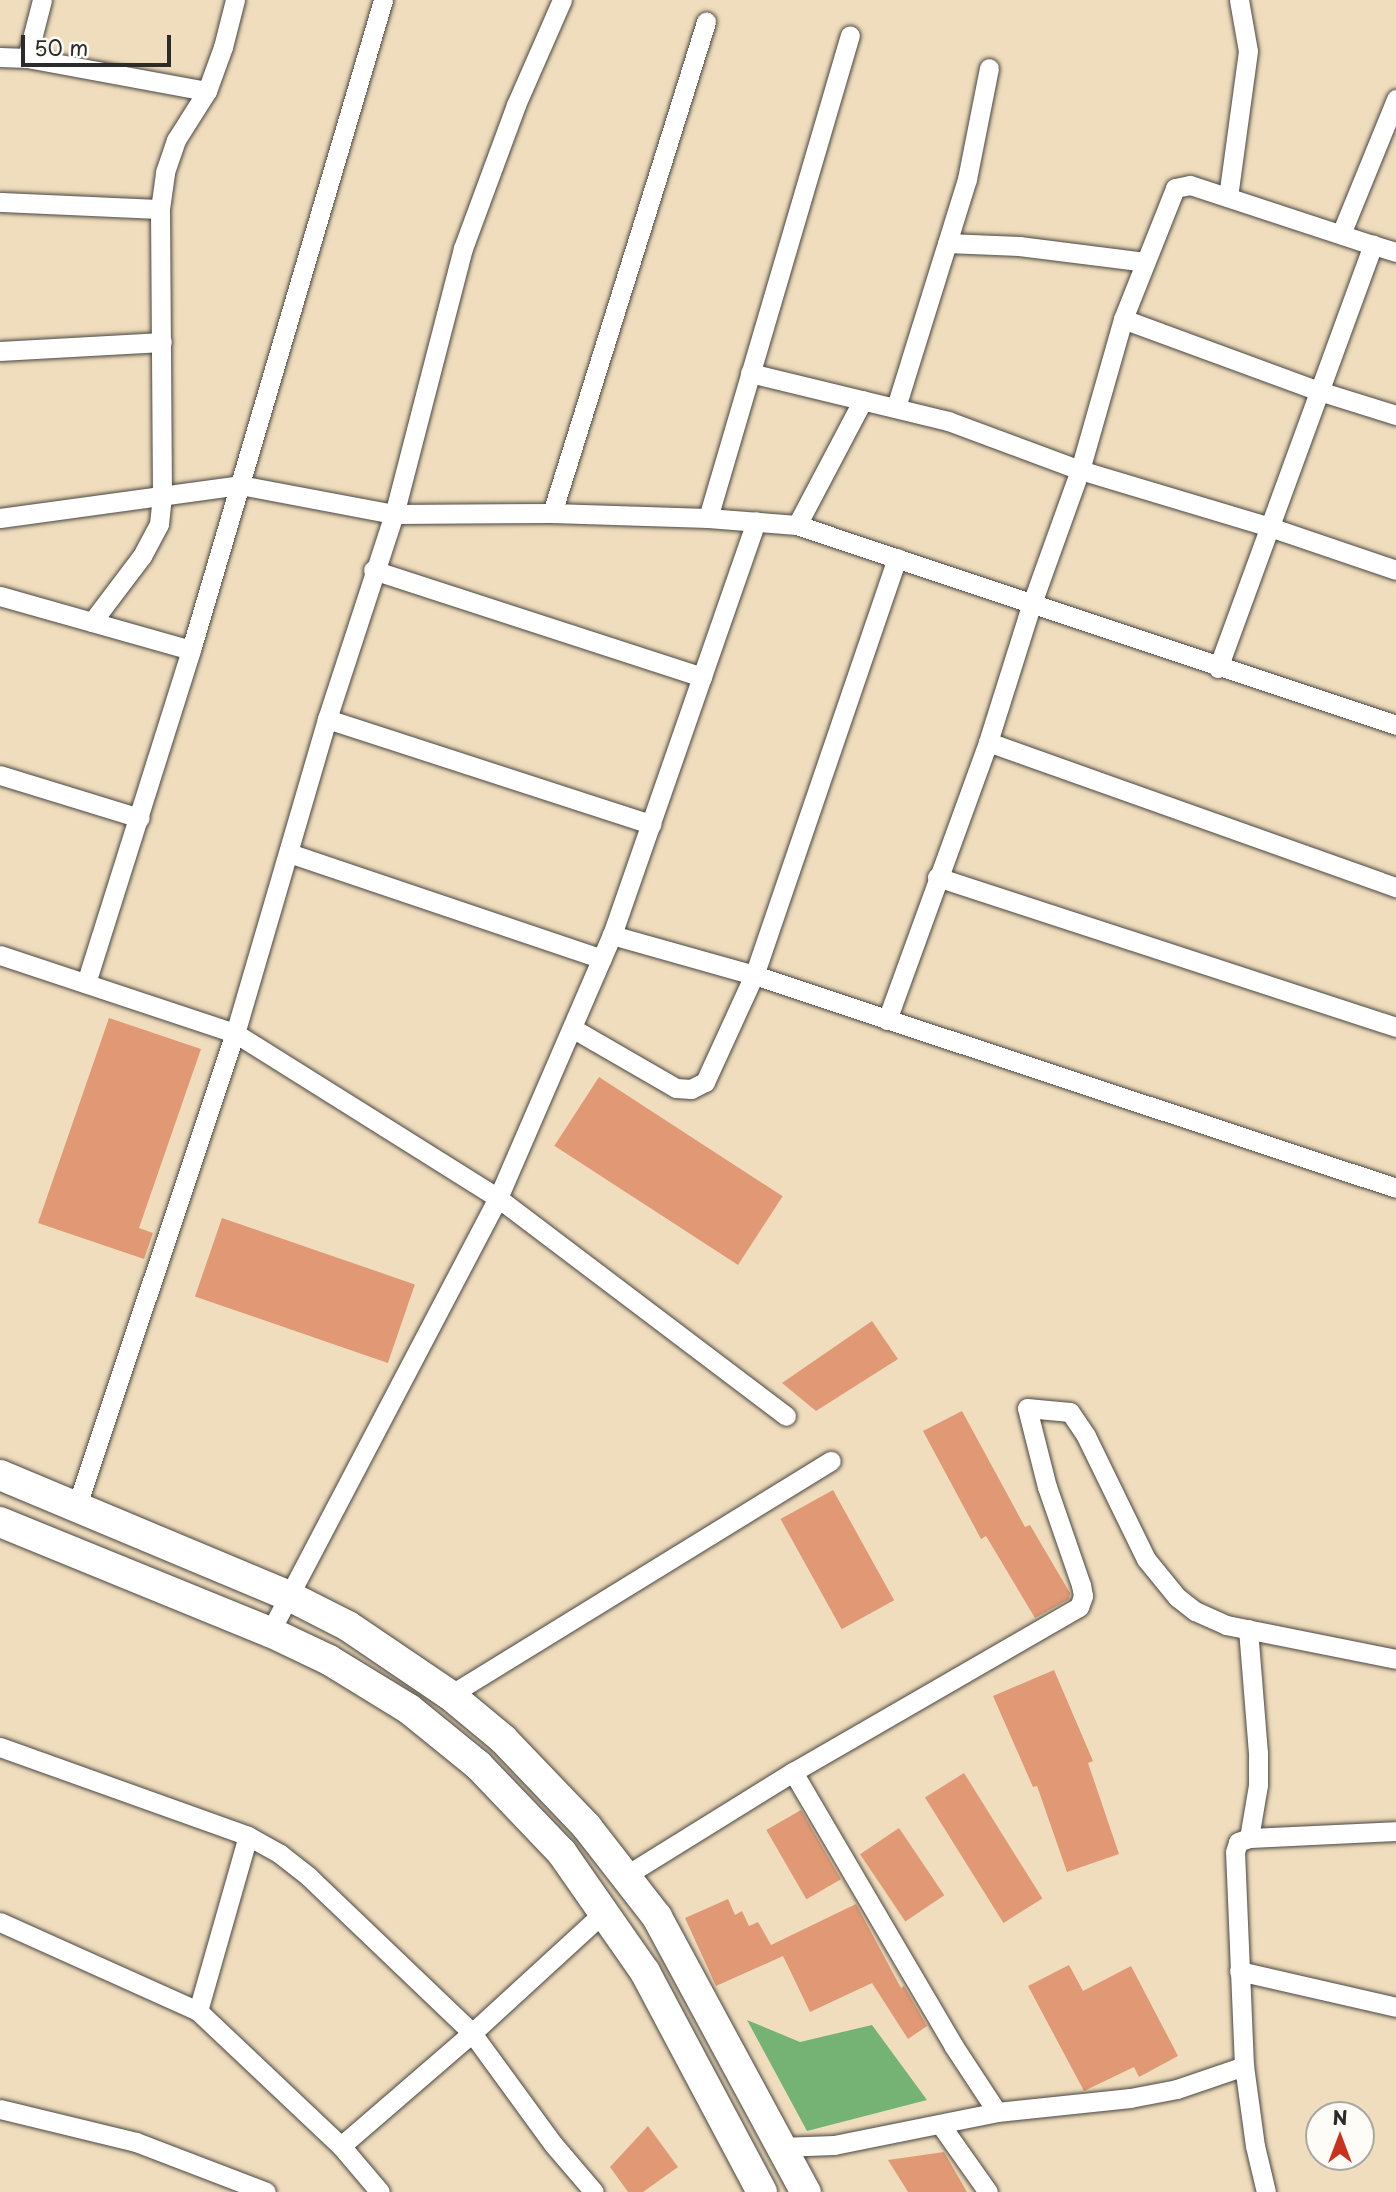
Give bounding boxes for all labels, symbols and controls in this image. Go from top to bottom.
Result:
scale bar [24,21,175,65]
text: 50 m [34,31,88,63]
north arrow [1305,2101,1375,2171]
text: N [1332,2103,1348,2131]

